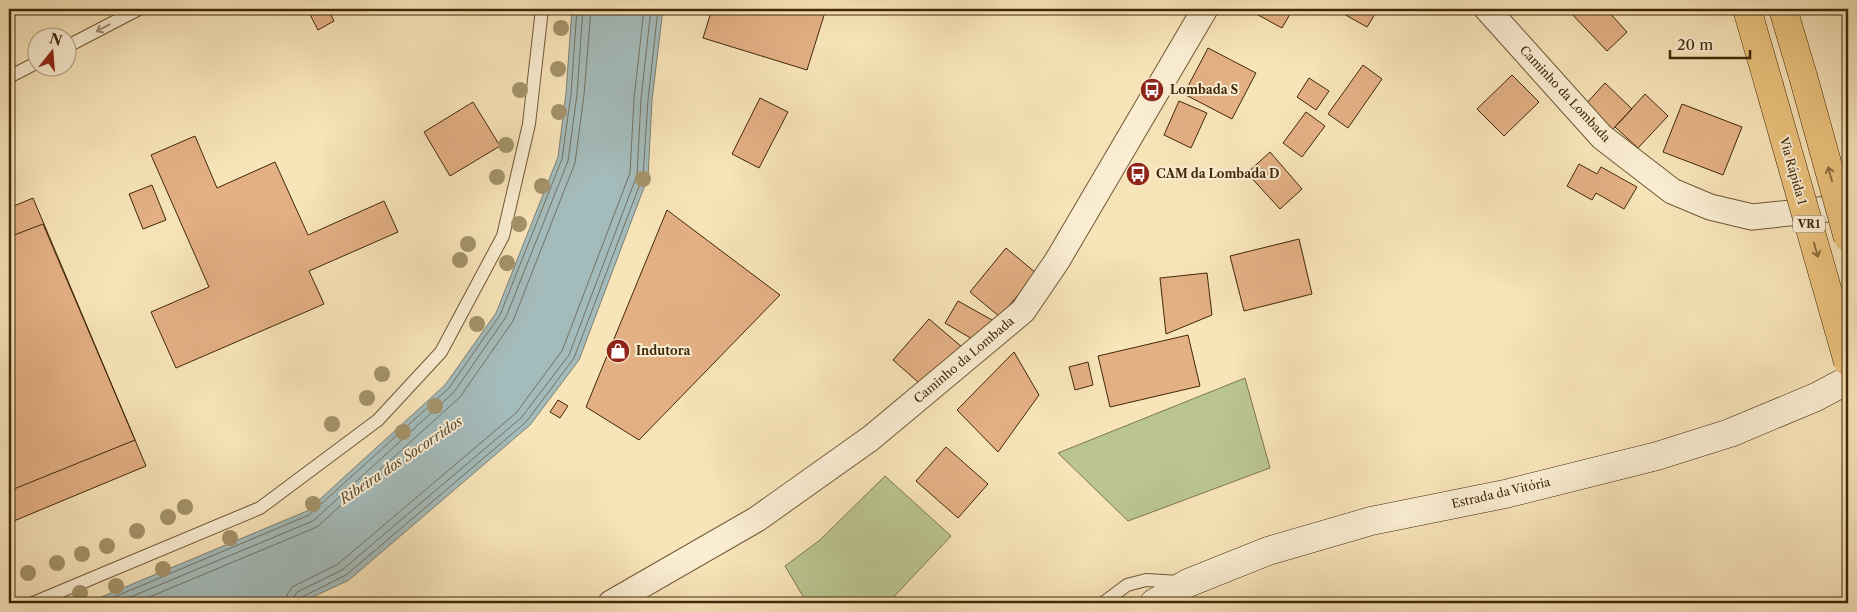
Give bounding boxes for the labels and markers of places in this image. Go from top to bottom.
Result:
bus stop icon: Lombada S [1139,77,1165,103]
place label: Lombada S [1170,82,1238,97]
bus stop icon: CAM da Lombada D [1125,161,1151,187]
place label: CAM da Lombada D [1156,166,1279,181]
shop icon: Indutora [605,338,631,364]
place label: Indutora [636,343,691,358]

